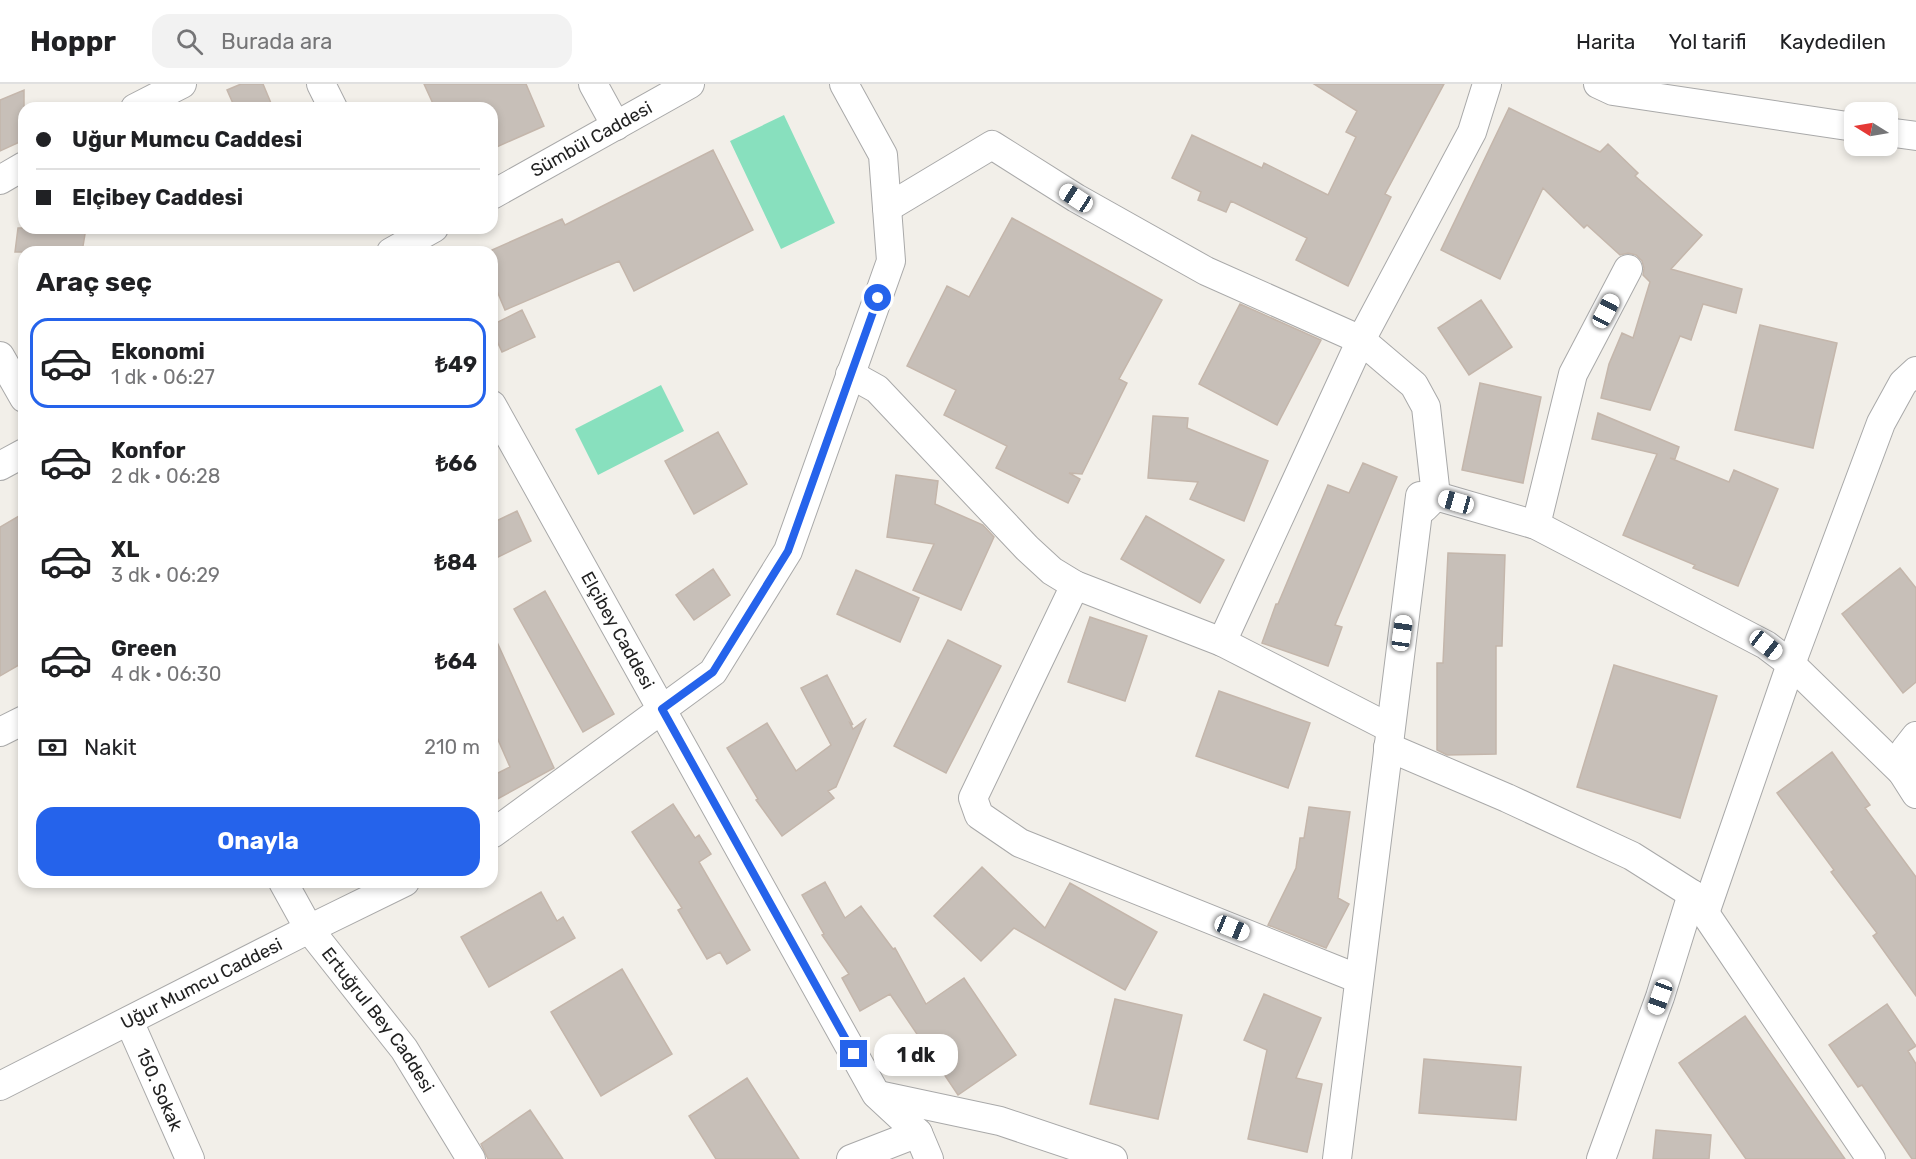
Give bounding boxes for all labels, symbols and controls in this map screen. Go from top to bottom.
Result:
search box [152,14,572,68]
text: Hoppr [30,25,116,58]
icon: search [173,25,206,58]
text: Burada ara [221,28,332,55]
text: Harita [1576,29,1635,54]
text: Yol tarifi [1668,29,1747,54]
text: Kaydedilen [1780,29,1886,54]
street label: Sümbül Caddesi [527,97,656,182]
north arrow [1844,102,1898,156]
map controls [1844,102,1898,156]
text: Uğur Mumcu Caddesi [72,126,302,153]
car [1056,181,1096,215]
text: Elçibey Caddesi [72,184,243,211]
text: Araç seç [36,266,152,298]
route start [864,284,891,311]
car [1590,291,1622,331]
icon: car [39,336,93,390]
text: Ekonomi [111,338,205,365]
text: ₺49 [435,351,477,378]
text: 1 dk · 06:27 [111,365,215,389]
icon: car [39,435,93,489]
text: Konfor [111,437,185,464]
text: ₺66 [436,450,477,477]
text: 2 dk · 06:28 [111,464,220,488]
car [1436,488,1476,516]
icon: car [39,534,93,588]
text: XL [111,536,139,563]
text: ₺84 [434,549,477,576]
text: 3 dk · 06:29 [111,563,220,587]
street label: Elçibey Caddesi [576,568,659,693]
car [1391,614,1413,652]
car [1746,627,1786,663]
icon: car [39,633,93,687]
text: Green [111,635,177,662]
text: ₺64 [435,648,477,675]
text: 4 dk · 06:30 [111,662,221,686]
icon: cash [36,731,69,764]
text: Nakit [84,734,137,761]
text: 210 m [424,735,480,759]
button: Onayla [36,807,480,876]
car [1212,913,1252,943]
street label: Uğur Mumcu Caddesi [117,933,286,1034]
street label: Ertuğrul Bey Caddesi [317,943,439,1097]
car [1645,977,1675,1017]
callout: 1 dk [875,1033,959,1075]
route end [840,1040,867,1067]
text: 1 dk [897,1043,935,1067]
street label: 150. Sokak [131,1045,188,1135]

